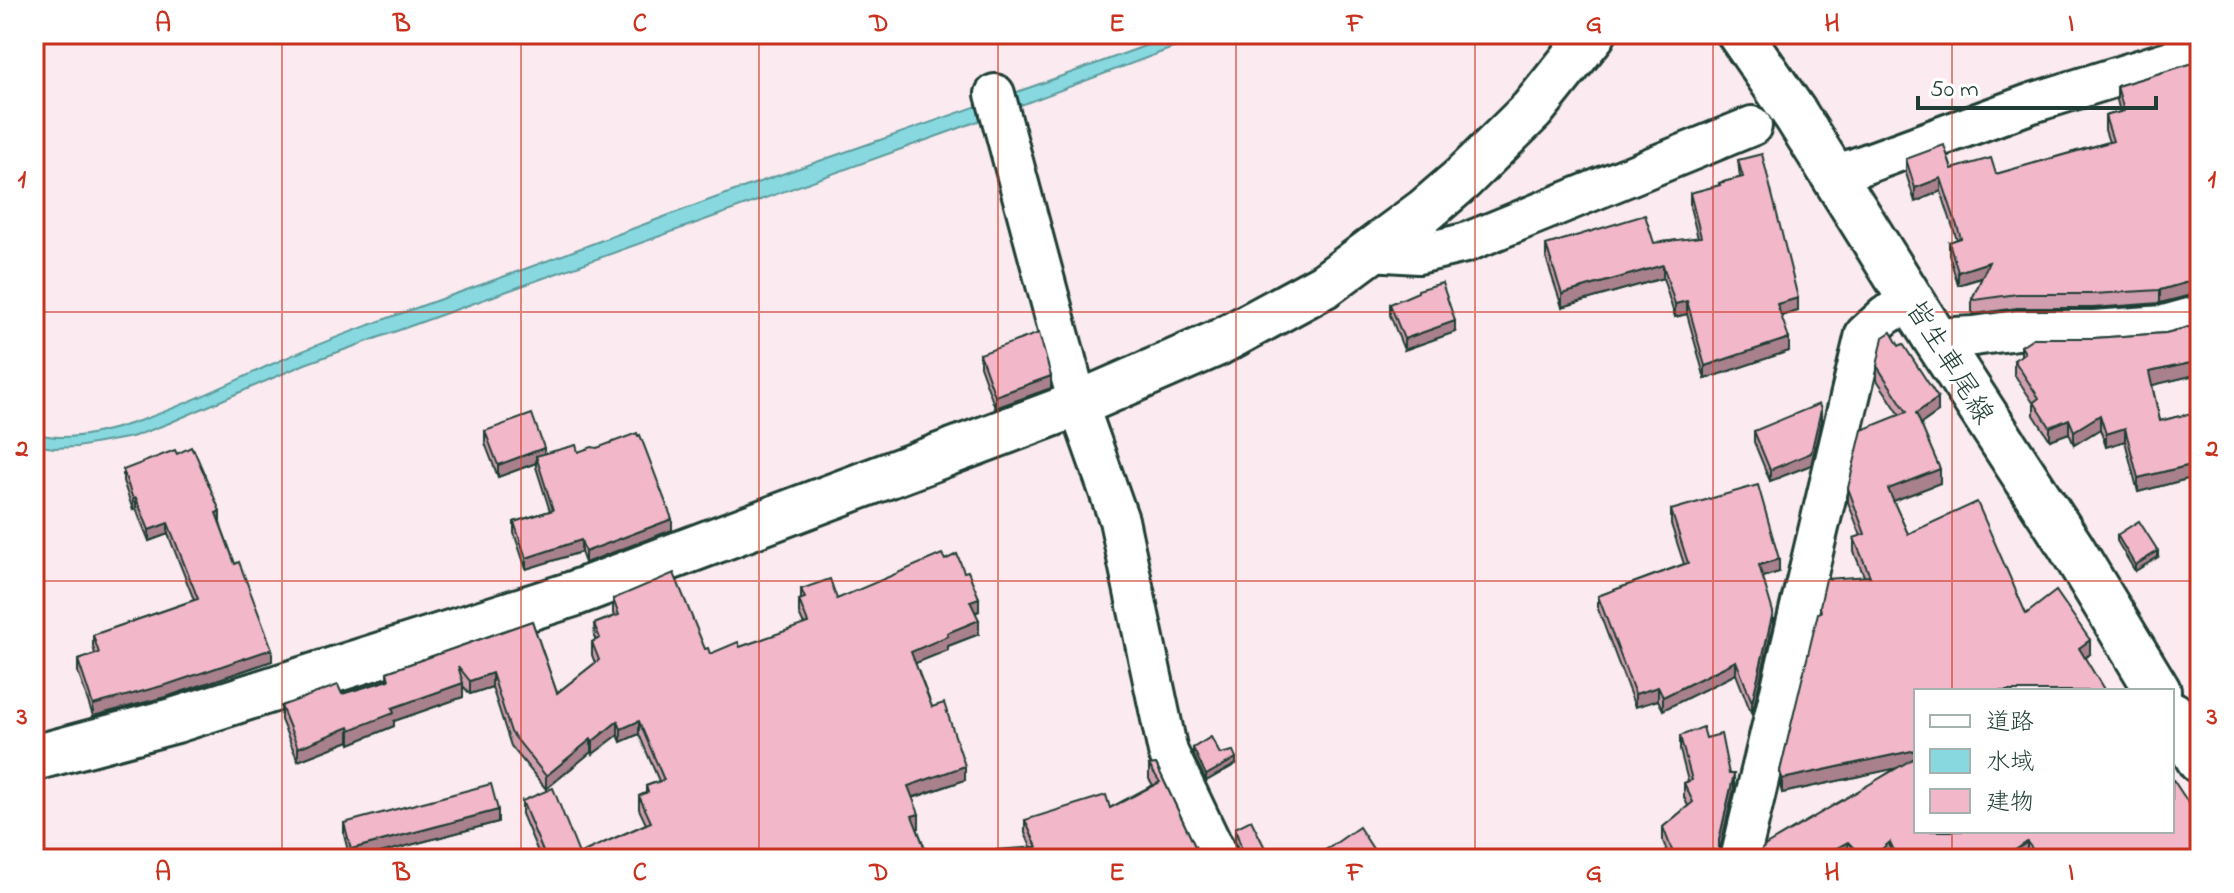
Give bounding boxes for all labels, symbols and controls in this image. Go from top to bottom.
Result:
text: A [155,6,171,44]
text: B [392,6,411,44]
text: C [633,6,647,44]
text: D [868,6,889,44]
text: E [1109,6,1125,44]
text: F [1345,6,1364,44]
text: G [1586,6,1602,44]
text: H [1824,6,1840,44]
text: I [2068,6,2074,44]
scale bar [1918,60,2156,110]
text: 50 m [1930,73,1979,108]
text: 1 [18,162,27,200]
text: 1 [2208,162,2217,200]
street label: 皆生車尾線 [1894,293,2003,433]
text: 2 [15,431,29,469]
text: 2 [2205,431,2219,469]
legend [1914,689,2174,833]
text: 3 [16,699,28,737]
text: 3 [2206,699,2218,737]
text: 道路 [1986,706,2034,741]
text: 水域 [1986,746,2034,781]
text: 建物 [1986,786,2034,821]
text: A [155,855,171,893]
text: B [392,855,411,893]
text: C [633,855,647,893]
text: D [868,855,889,893]
text: E [1109,855,1125,893]
text: F [1345,855,1364,893]
text: G [1586,855,1602,893]
text: H [1824,855,1840,893]
text: I [2068,855,2074,893]

